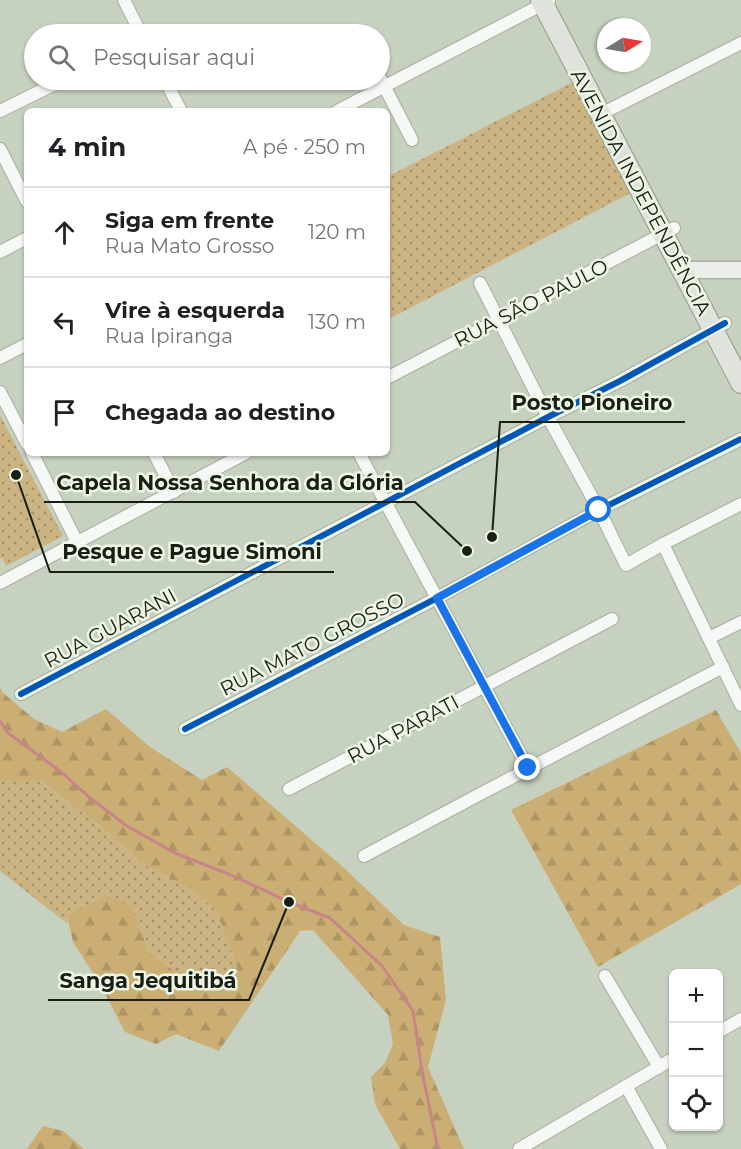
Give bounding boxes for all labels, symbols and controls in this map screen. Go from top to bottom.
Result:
north arrow [597,18,651,72]
search box [24,24,390,90]
icon: search [45,41,78,74]
text: Pesquisar aqui [93,44,255,71]
street label: AVENIDA INDEPENDÊNCIA [566,65,717,320]
text: 4 min [48,131,126,163]
text: A pé · 250 m [243,135,366,159]
text: Siga em frente [105,207,274,234]
icon: ahead [48,216,81,249]
text: 120 m [308,220,366,244]
text: Rua Mato Grosso [105,234,274,258]
street label: RUA SÃO PAULO [450,254,612,352]
text: Vire à esquerda [105,297,285,324]
icon: left [48,306,81,339]
text: 130 m [308,310,366,334]
text: Rua Ipiranga [105,324,233,348]
callout: Posto Pioneiro [500,383,685,422]
text: Posto Pioneiro [512,390,673,415]
icon: arrive [48,396,81,429]
text: Chegada ao destino [105,399,335,426]
callout: Capela Nossa Senhora da Glória [44,463,415,502]
text: Capela Nossa Senhora da Glória [56,470,404,495]
route start [585,496,611,522]
callout: Pesque e Pague Simoni [50,533,334,572]
text: Pesque e Pague Simoni [62,539,322,564]
street label: RUA GUARANI [40,583,180,673]
street label: RUA MATO GROSSO [216,587,408,701]
street label: RUA PARATI [343,690,463,768]
route end [514,754,540,780]
callout: Sanga Jequitibá [48,961,249,1000]
text: Sanga Jequitibá [59,968,237,993]
map controls [669,969,723,1131]
button: + [669,969,723,1023]
button: − [669,1023,723,1077]
button: locate [669,1077,723,1131]

